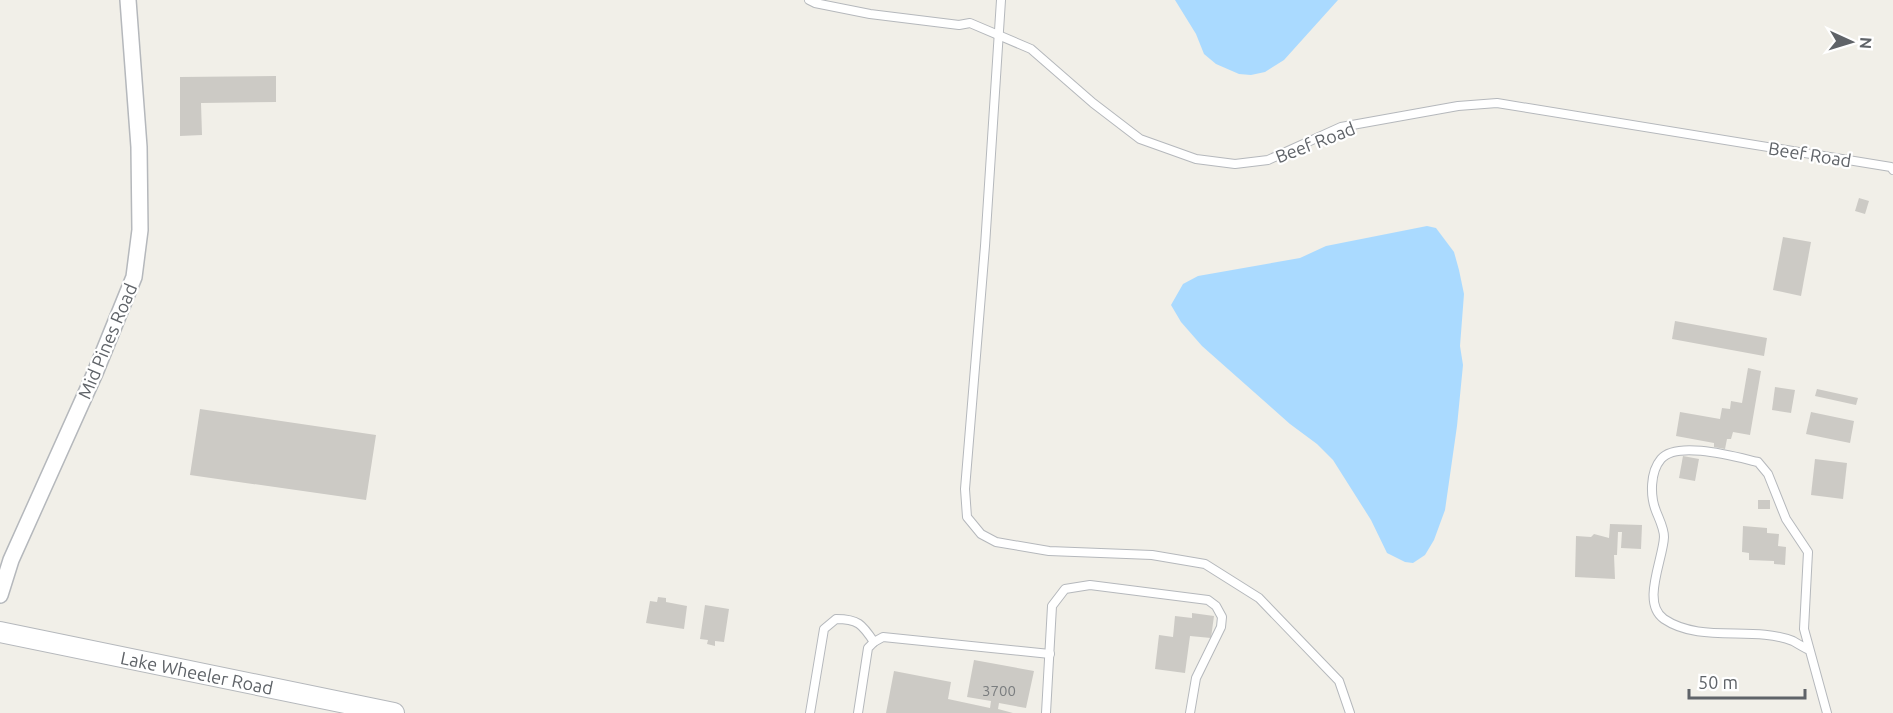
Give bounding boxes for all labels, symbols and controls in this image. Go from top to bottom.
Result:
north arrow [1821,12,1881,72]
text: N [1857,36,1875,50]
street label: Beef Road [1272,118,1358,166]
street label: Beef Road [1767,138,1853,170]
street label: Mid Pines Road [74,280,140,402]
street label: Lake Wheeler Road [119,647,275,698]
scale bar [1689,662,1804,700]
text: 50 m [1698,672,1738,692]
house number: 3700 [982,682,1016,699]

